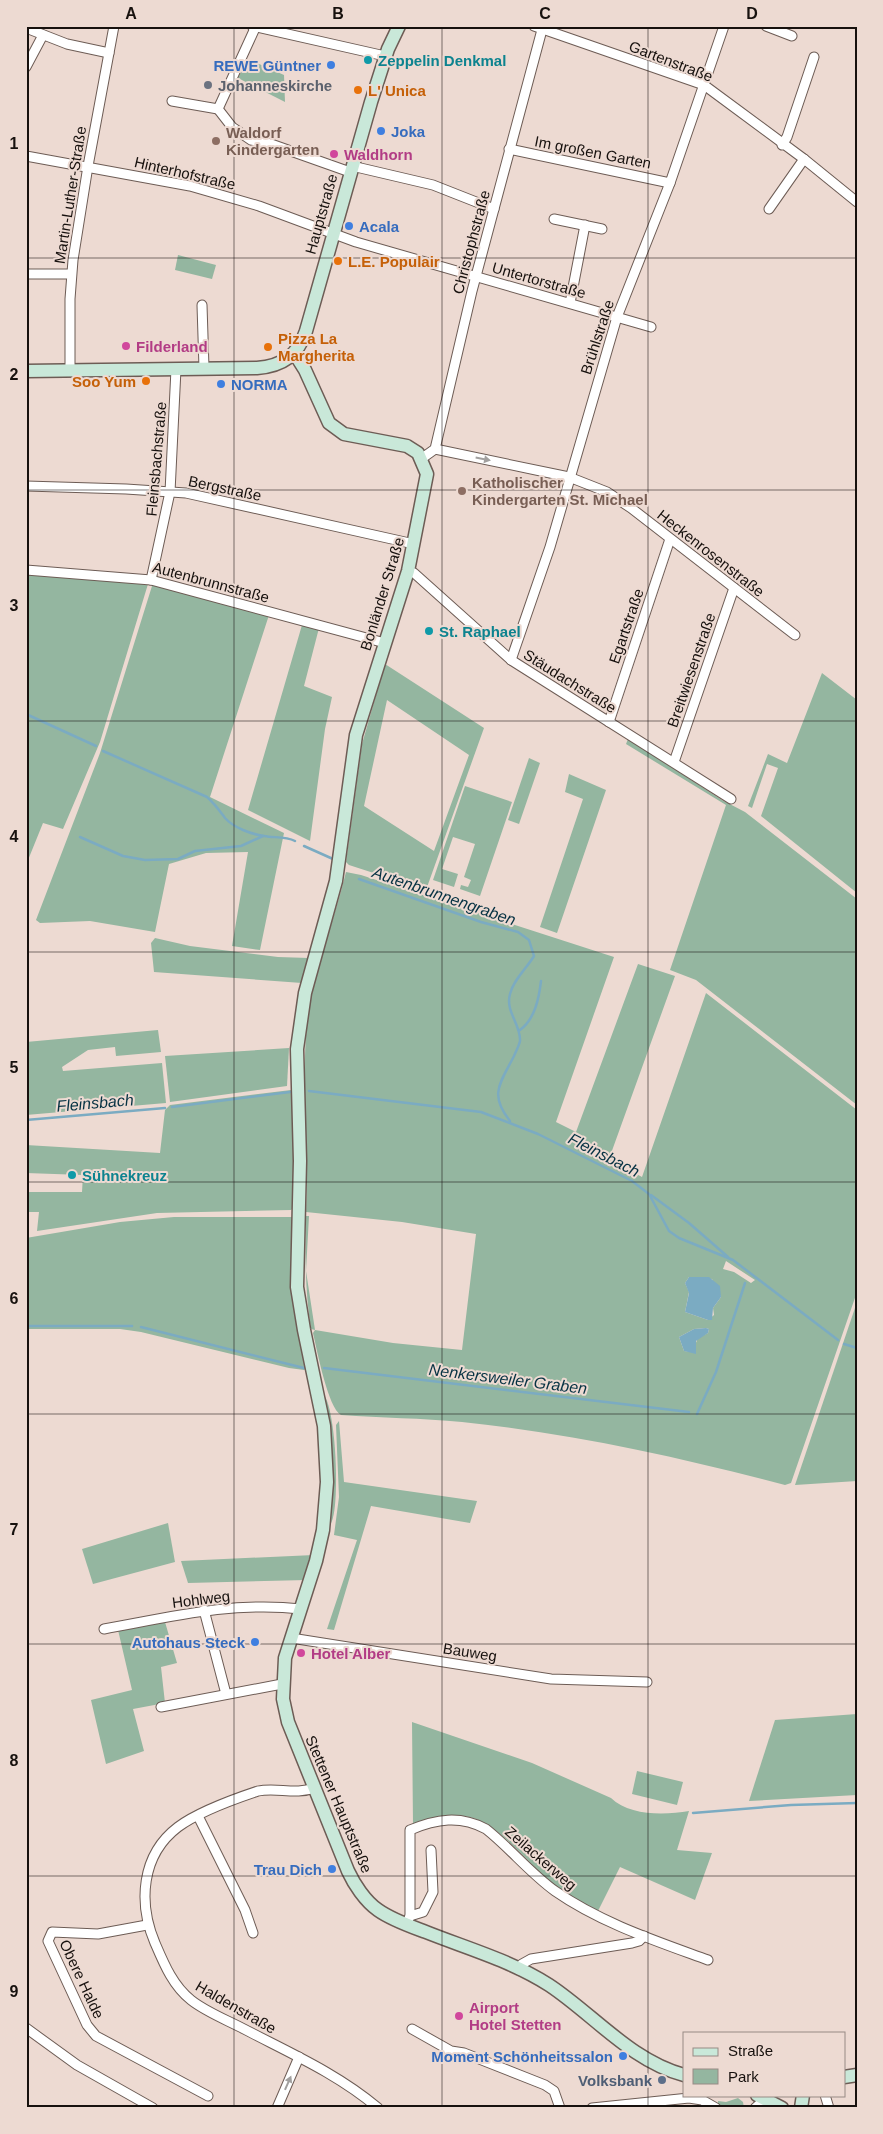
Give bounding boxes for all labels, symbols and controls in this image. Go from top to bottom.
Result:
text: A [125,5,137,22]
text: B [332,5,344,22]
text: C [539,5,551,22]
text: D [746,5,758,22]
street label: Gartenstraße [627,37,715,85]
place label: Zeppelin Denkmal [378,52,506,69]
marker: Zeppelin Denkmal [362,54,374,66]
place label: REWE Güntner [214,57,321,74]
marker: REWE Güntner [325,59,337,71]
place label: Johanneskirche [218,77,332,94]
marker: Johanneskirche [202,79,214,91]
place label: L' Unica [368,82,426,99]
marker: L' Unica [352,84,364,96]
place label: Joka [391,123,426,140]
place label: Waldorf Kindergarten [226,124,319,158]
street label: Martin-Luther-Straße [51,125,89,265]
marker: Joka [375,125,387,137]
street label: Im großen Garten [533,132,653,172]
text: 1 [10,135,19,152]
marker: Waldorf Kindergarten [210,135,222,147]
place label: Waldhorn [344,146,413,163]
marker: Waldhorn [328,148,340,160]
street label: Hinterhofstraße [133,153,237,193]
street label: Hauptstraße [301,172,341,256]
street label: Christophstraße [449,188,493,296]
place label: Acala [359,218,400,235]
marker: Acala [343,220,355,232]
place label: L.E. Populair [348,253,440,270]
marker: L.E. Populair [332,255,344,267]
street label: Untertorstraße [490,259,588,301]
street label: Brühlstraße [577,298,617,376]
place label: Pizza La Margherita [278,330,355,364]
place label: Filderland [136,338,208,355]
marker: Filderland [120,340,132,352]
marker: Pizza La Margherita [262,341,274,353]
text: 2 [10,366,19,383]
place label: Soo Yum [72,373,136,390]
marker: Soo Yum [140,375,152,387]
place label: NORMA [231,376,288,393]
marker: NORMA [215,378,227,390]
street label: Fleinsbachstraße [143,401,169,517]
one-way arrow [475,456,491,464]
street label: Bergstraße [187,472,263,504]
place label: Katholischer Kindergarten St. Michael [472,474,648,508]
marker: Katholischer Kindergarten St. Michael [456,485,468,497]
street label: Heckenrosenstraße [654,506,768,600]
street label: Bonländer Straße [357,535,407,653]
street label: Autenbrunnstraße [151,558,271,606]
street label: Egartstraße [605,586,647,666]
text: 3 [10,597,19,614]
street label: Breitwiesenstraße [663,610,719,730]
place label: St. Raphael [439,623,521,640]
marker: St. Raphael [423,625,435,637]
street label: Stäudachstraße [521,646,619,716]
text: 4 [10,828,19,845]
water label: Autenbrunnengraben [369,863,518,929]
text: 5 [10,1059,19,1076]
water label: Fleinsbach [56,1091,134,1115]
water label: Fleinsbach [566,1130,642,1180]
place label: Sühnekreuz [82,1167,167,1184]
marker: Sühnekreuz [66,1169,78,1181]
text: 6 [10,1290,19,1307]
water label: Nenkersweiler Graben [428,1361,588,1397]
text: 7 [10,1521,19,1538]
street label: Hohlweg [171,1587,231,1611]
place label: Autohaus Steck [132,1634,246,1651]
marker: Autohaus Steck [249,1636,261,1648]
street label: Bauweg [442,1639,498,1665]
place label: Hotel Alber [311,1645,391,1662]
marker: Hotel Alber [295,1647,307,1659]
street label: Stettener Hauptstraße [302,1733,376,1875]
text: 8 [10,1752,19,1769]
street label: Zeilackerweg [502,1823,580,1893]
place label: Trau Dich [254,1861,322,1878]
marker: Trau Dich [326,1863,338,1875]
street label: Obere Halde [56,1937,108,2021]
street label: Haldenstraße [193,1977,279,2037]
text: 9 [10,1983,19,2000]
place label: Airport Hotel Stetten [469,1999,562,2033]
marker: Airport Hotel Stetten [453,2010,465,2022]
legend [683,2032,846,2096]
text: Straße [728,2042,773,2059]
place label: Moment Schönheitssalon [431,2048,613,2065]
marker: Moment Schönheitssalon [617,2050,629,2062]
text: Park [728,2068,759,2085]
place label: Volksbank [578,2072,653,2089]
marker: Volksbank [656,2074,668,2086]
one-way arrow [284,2076,292,2090]

